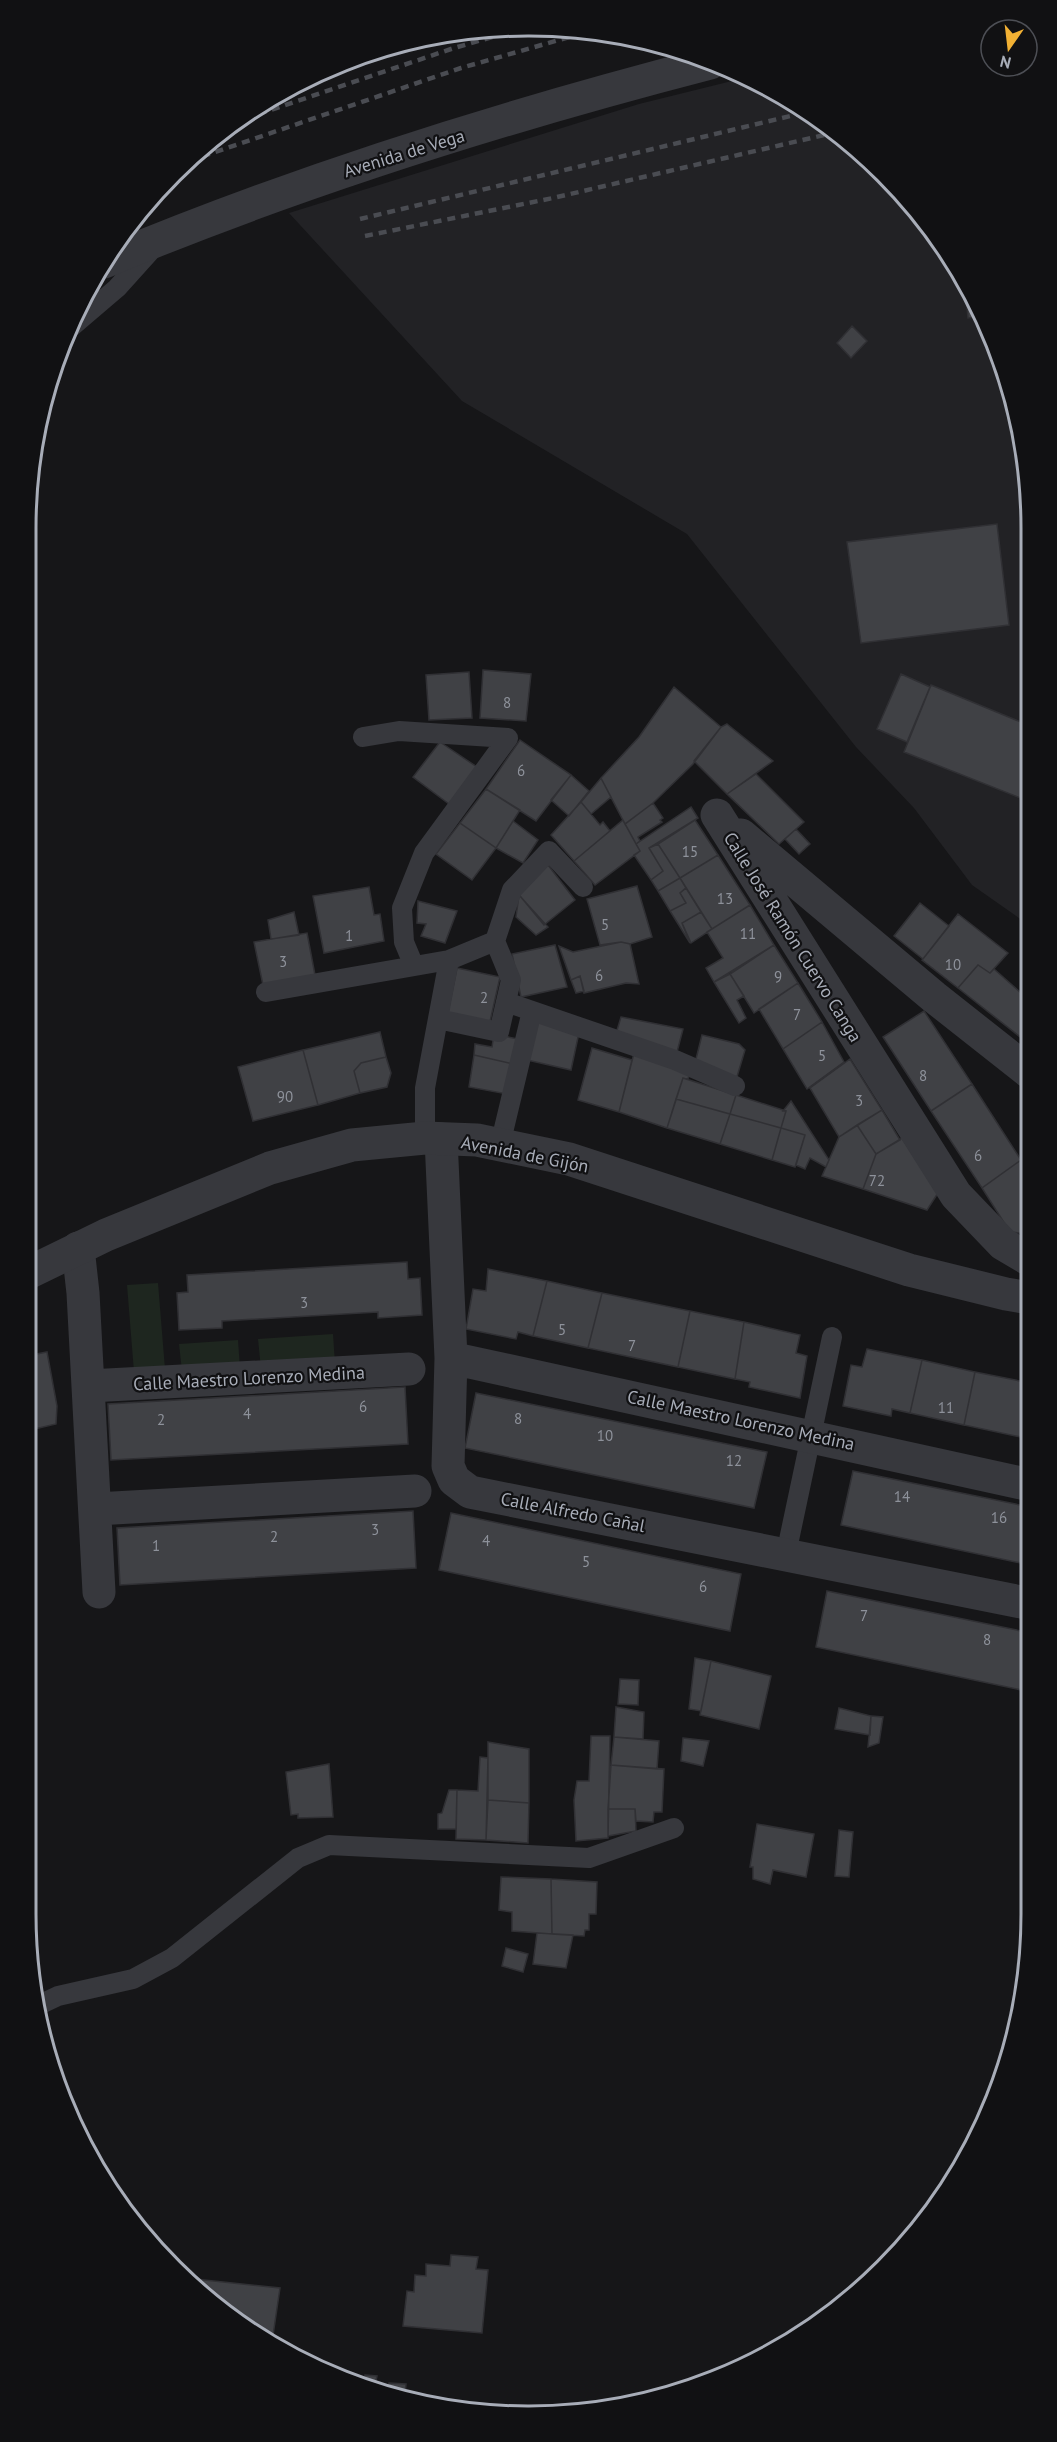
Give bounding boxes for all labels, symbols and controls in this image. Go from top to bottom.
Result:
north arrow [979,18,1039,78]
text: N [998,52,1013,74]
street label: Avenida de Vega [341,124,467,182]
house number: 8 [503,693,511,712]
house number: 6 [517,761,525,780]
street label: Calle José Ramón Cuervo Canga [719,828,867,1046]
house number: 15 [682,842,698,861]
house number: 13 [717,889,733,908]
house number: 5 [601,915,609,934]
house number: 11 [740,924,756,943]
house number: 1 [345,926,353,945]
house number: 3 [279,952,287,971]
house number: 10 [945,955,961,974]
house number: 6 [595,966,603,985]
house number: 9 [774,967,782,986]
house number: 2 [480,988,488,1007]
house number: 7 [793,1005,801,1024]
house number: 5 [818,1046,826,1065]
house number: 8 [919,1066,927,1085]
house number: 90 [277,1087,293,1106]
house number: 3 [855,1091,863,1110]
street label: Avenida de Gijón [459,1130,591,1178]
house number: 6 [974,1146,982,1165]
house number: 72 [869,1171,885,1190]
house number: 3 [300,1293,308,1312]
house number: 5 [558,1320,566,1339]
house number: 7 [628,1336,636,1355]
street label: Calle Maestro Lorenzo Medina [133,1360,365,1396]
street label: Calle Maestro Lorenzo Medina [625,1385,857,1455]
house number: 6 [359,1397,367,1416]
house number: 11 [938,1398,954,1417]
house number: 4 [243,1404,251,1423]
house number: 8 [514,1409,522,1428]
house number: 2 [157,1410,165,1429]
house number: 10 [597,1426,613,1445]
house number: 12 [726,1451,742,1470]
street label: Calle Alfredo Cañal [499,1487,648,1537]
house number: 14 [894,1487,910,1506]
house number: 16 [991,1508,1007,1527]
house number: 3 [371,1520,379,1539]
house number: 2 [270,1527,278,1546]
house number: 4 [482,1531,490,1550]
house number: 1 [152,1536,160,1555]
house number: 5 [582,1552,590,1571]
house number: 6 [699,1577,707,1596]
house number: 7 [860,1606,868,1625]
house number: 8 [983,1630,991,1649]

